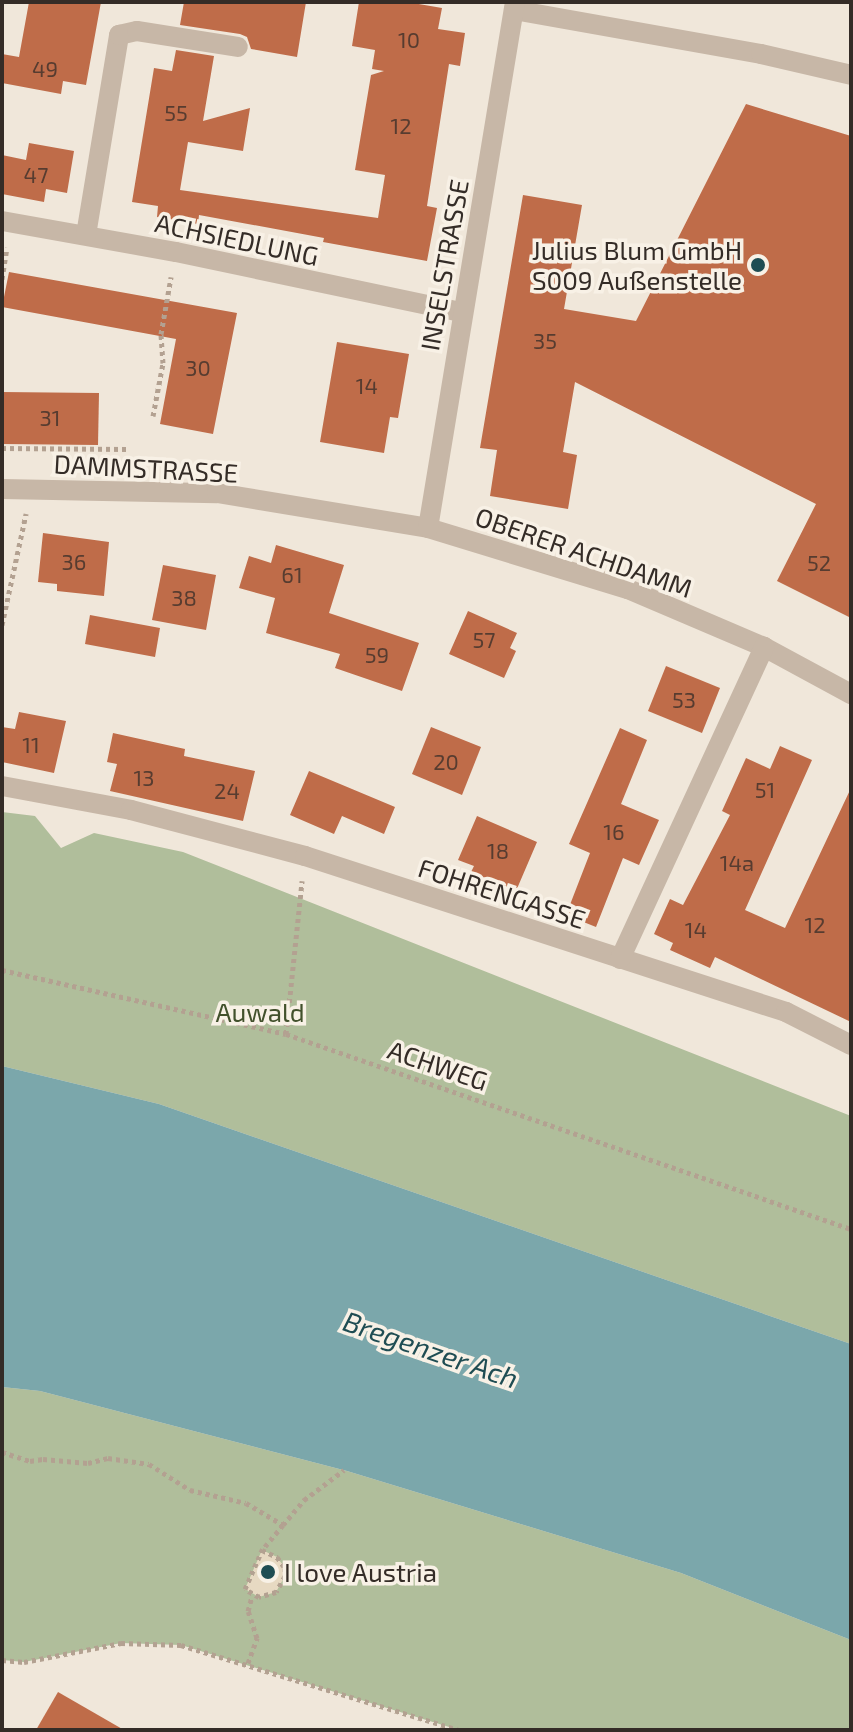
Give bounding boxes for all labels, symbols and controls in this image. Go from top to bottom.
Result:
house number: 10 [398,27,420,53]
house number: 49 [32,56,58,82]
house number: 55 [164,100,188,126]
house number: 12 [390,113,412,139]
house number: 47 [24,162,48,188]
street label: INSELSTRASSE [414,177,474,353]
street label: ACHSIEDLUNG [152,206,322,272]
place label: Julius Blum GmbH S009 Außenstelle [531,234,742,296]
marker: Julius Blum GmbH S009 Außenstelle [749,256,767,274]
house number: 35 [533,328,557,354]
house number: 30 [185,355,211,381]
house number: 14 [356,373,378,399]
house number: 31 [40,405,60,431]
street label: DAMMSTRASSE [53,448,239,488]
street label: OBERER ACHDAMM [471,500,697,604]
house number: 36 [62,549,86,575]
house number: 52 [807,550,831,576]
house number: 61 [281,562,303,588]
house number: 38 [171,585,197,611]
house number: 57 [472,627,496,653]
house number: 59 [365,642,389,668]
house number: 53 [672,687,696,713]
house number: 11 [22,732,40,758]
house number: 20 [433,749,459,775]
house number: 13 [134,765,154,791]
house number: 51 [755,777,775,803]
house number: 24 [214,778,240,804]
house number: 16 [603,819,625,845]
house number: 18 [487,838,509,864]
house number: 14a [720,850,754,876]
street label: FOHRENGASSE [415,851,589,935]
house number: 12 [804,912,826,938]
house number: 14 [685,917,707,943]
park label: Auwald [215,996,305,1028]
street label: ACHWEG [384,1033,492,1097]
water label: Bregenzer Ach [338,1303,524,1395]
place label: I love Austria [284,1556,438,1588]
marker: I love Austria [259,1563,277,1581]

